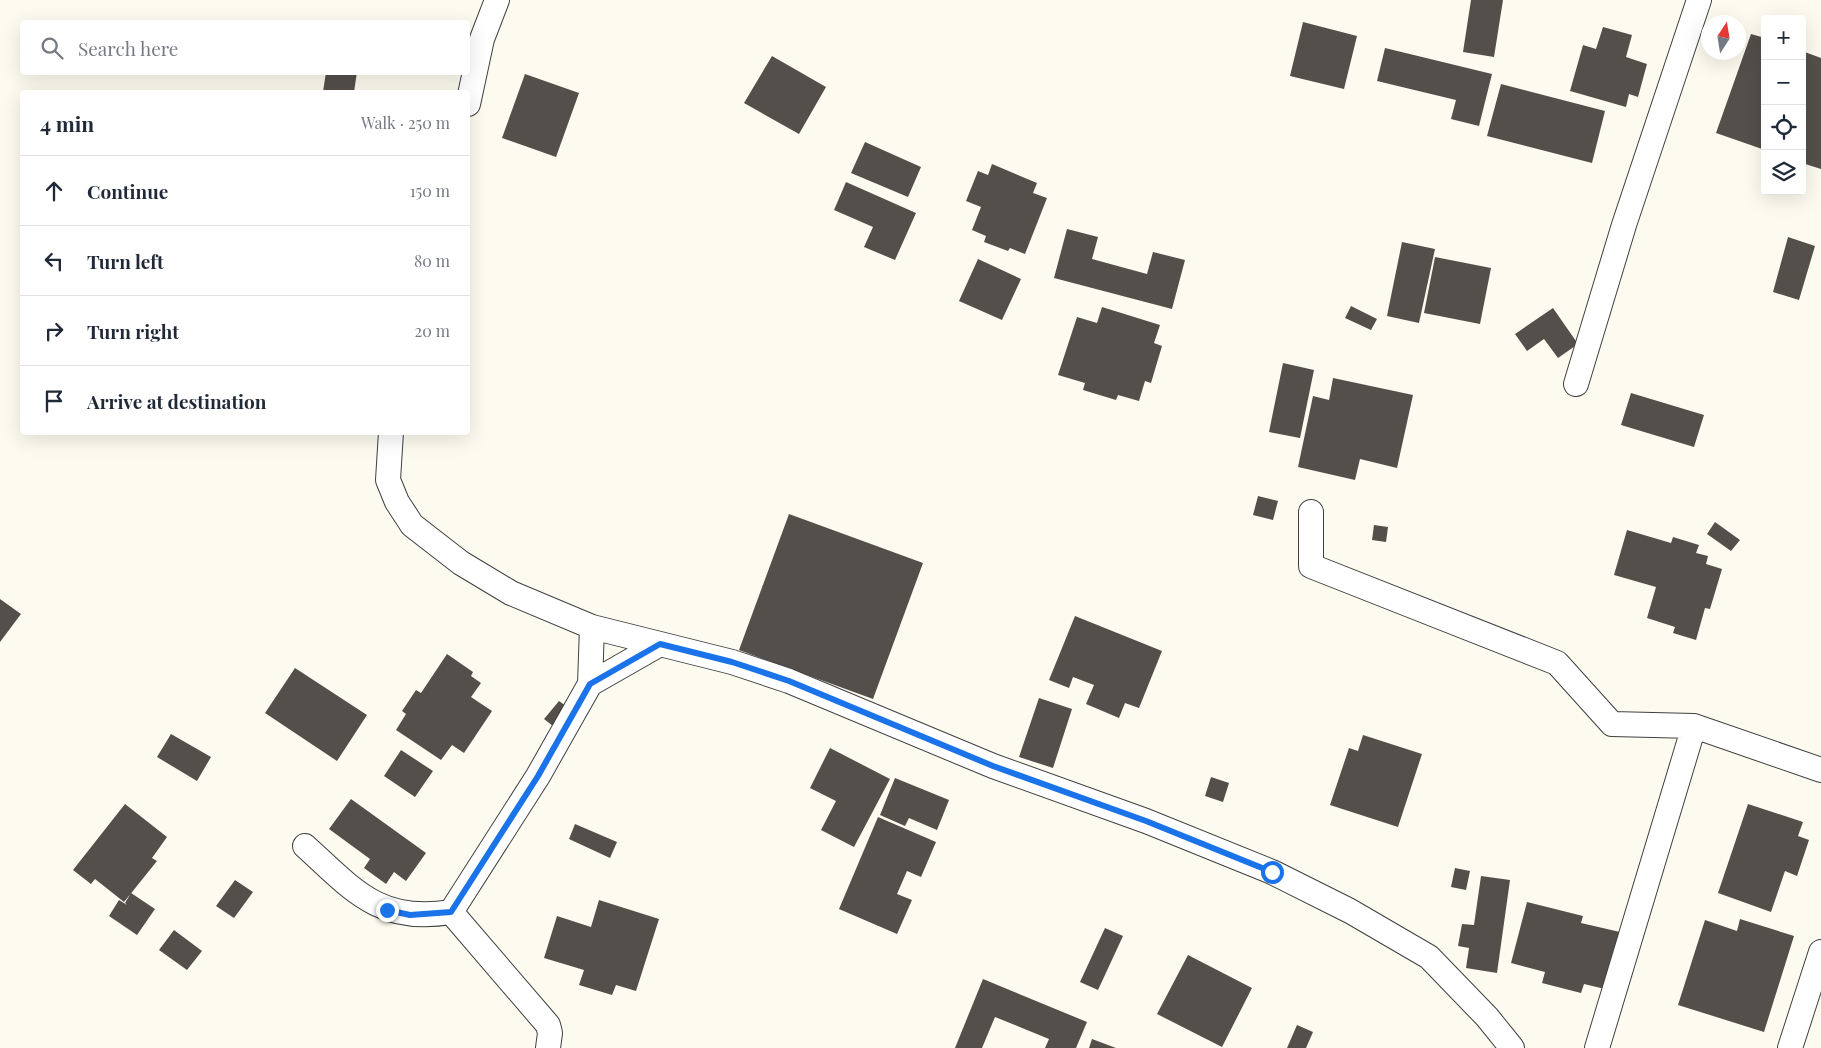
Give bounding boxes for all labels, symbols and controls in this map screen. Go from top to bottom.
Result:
north arrow [1701,15,1746,60]
map controls [1761,15,1806,195]
button: + [1761,15,1806,60]
search box [20,20,470,75]
icon: search [38,34,66,62]
text: Search here [78,35,178,61]
button: − [1761,60,1806,105]
button: locate [1761,105,1806,150]
text: 4 min [40,109,94,137]
text: Walk · 250 m [361,112,450,133]
button: layers [1761,150,1806,195]
icon: ahead [40,177,68,205]
text: Continue [87,178,168,204]
text: 150 m [410,180,450,201]
icon: left [40,247,68,275]
text: Turn left [87,248,164,274]
text: 80 m [414,250,450,271]
icon: right [40,317,68,345]
text: Turn right [87,318,179,344]
text: 20 m [415,320,450,341]
icon: arrive [40,387,68,415]
text: Arrive at destination [87,388,267,414]
route start [1261,861,1284,884]
route end [376,899,399,922]

